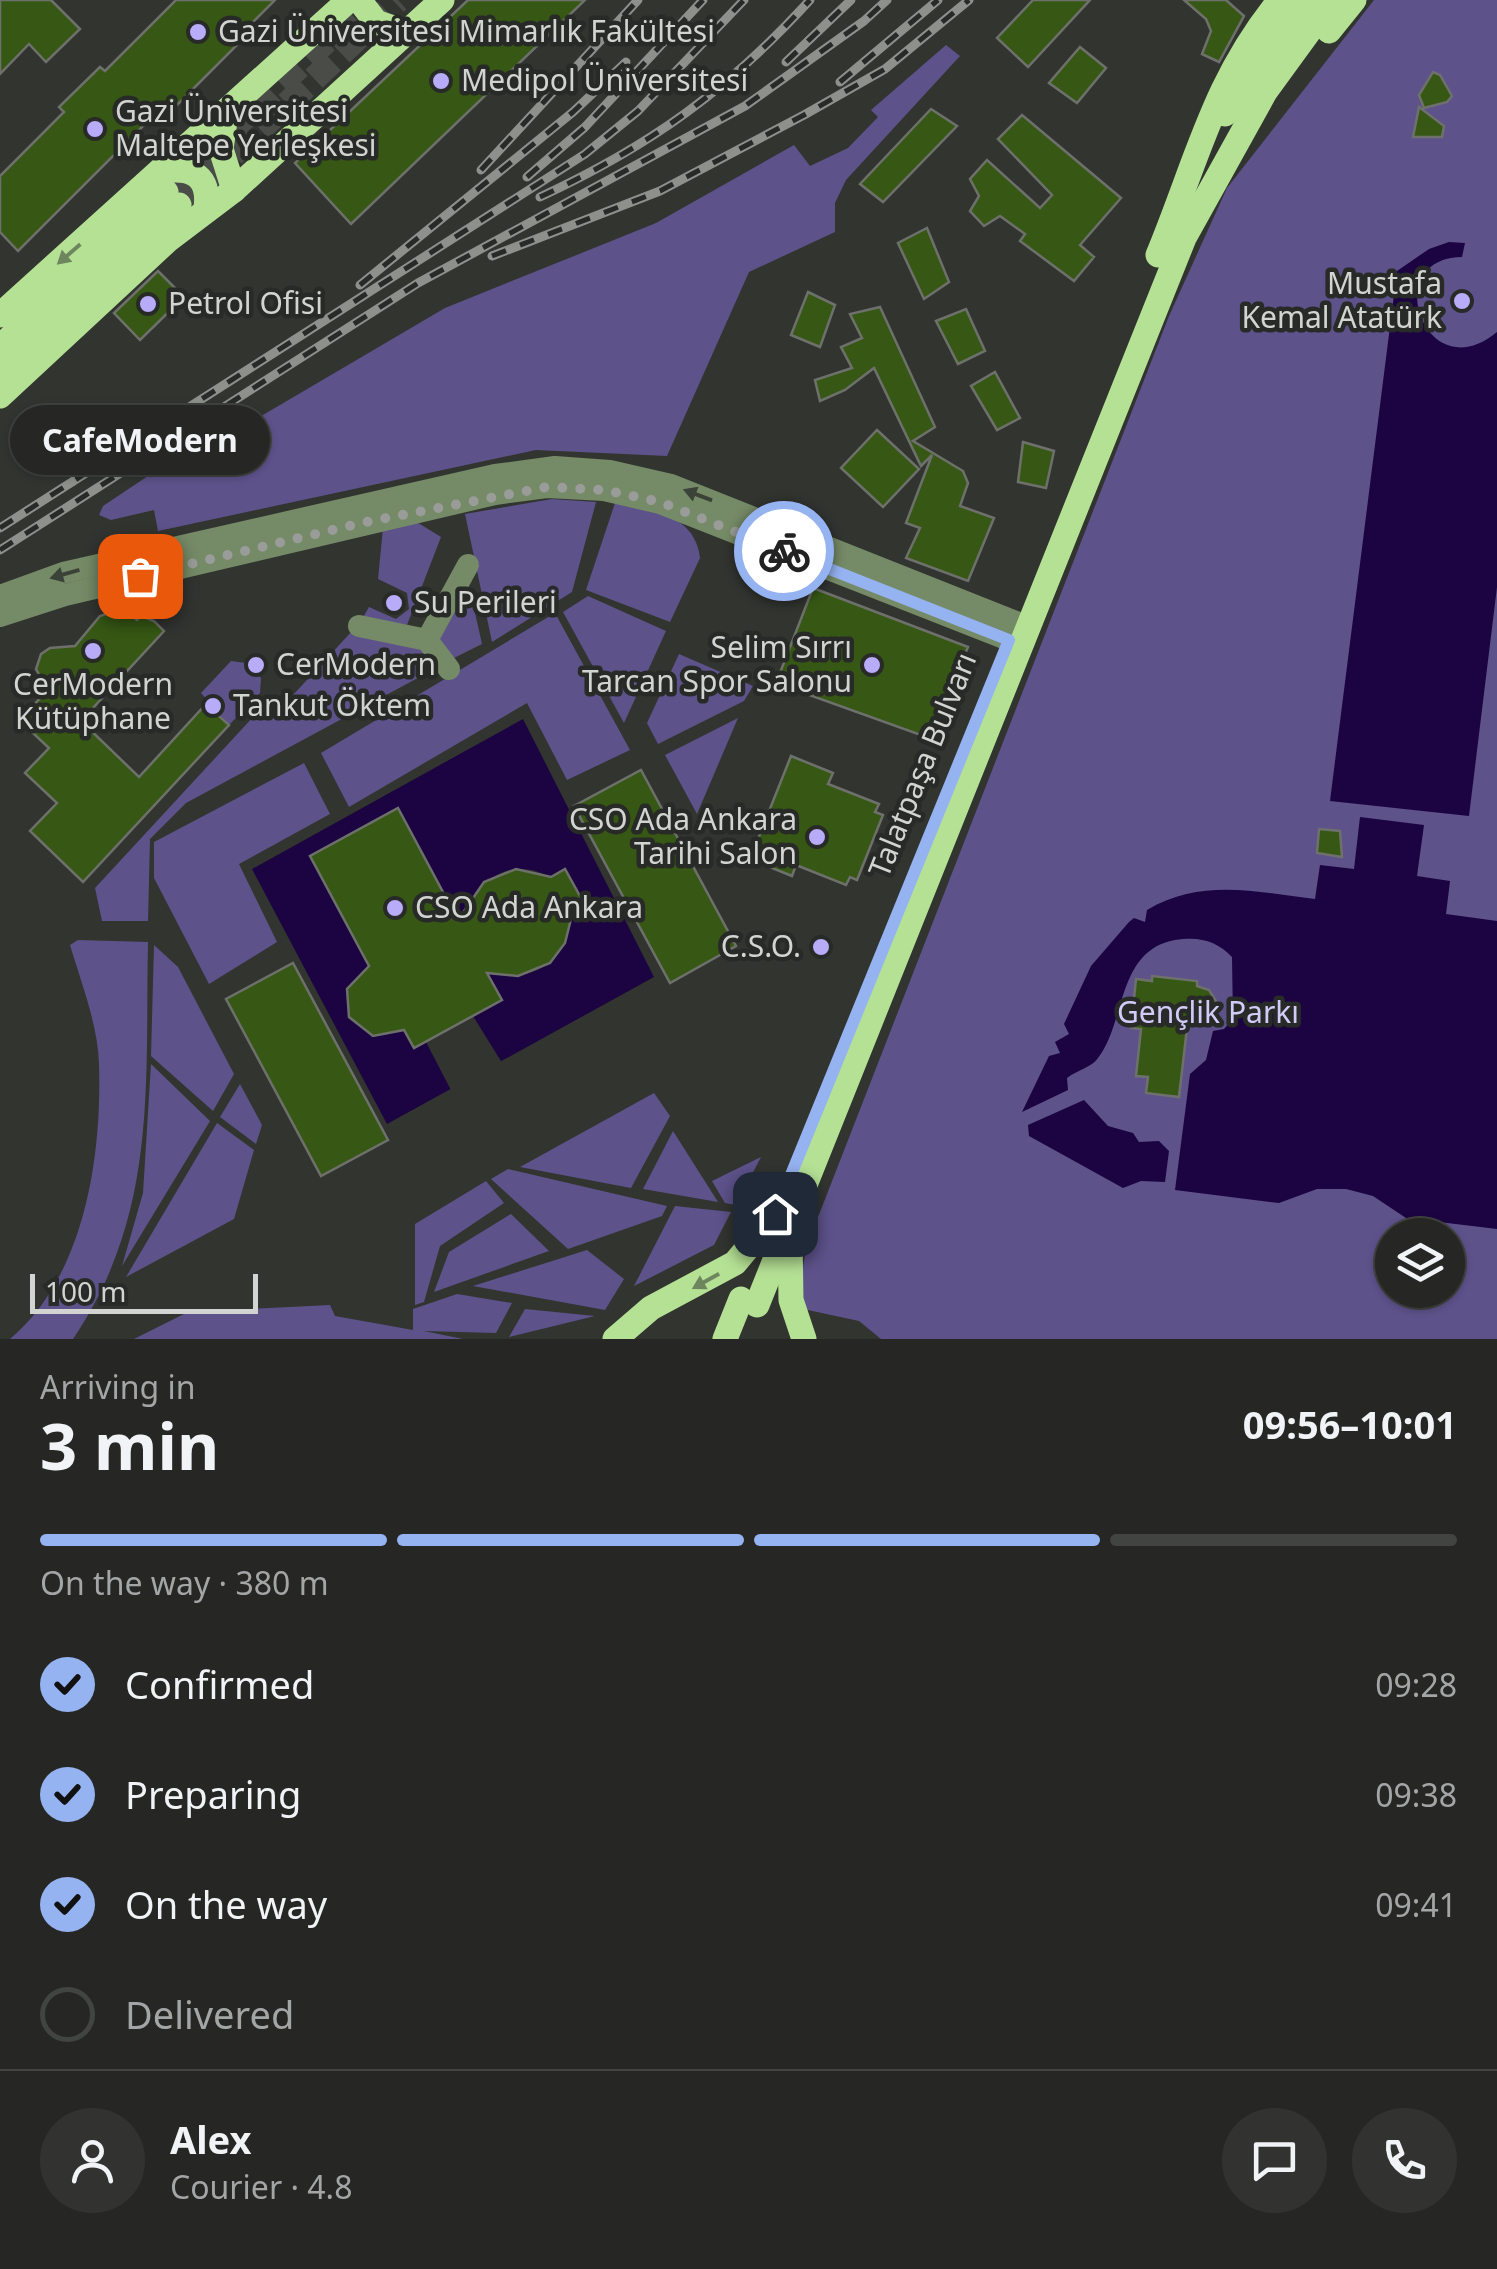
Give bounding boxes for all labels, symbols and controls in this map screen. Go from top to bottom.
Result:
place label: Gazi Üniversitesi Mimarlık Fakültesi [218,10,715,51]
marker: Gazi Üniversitesi Mimarlık Fakültesi [187,21,209,43]
place label: Medipol Üniversitesi [461,59,748,100]
marker: Medipol Üniversitesi [430,70,452,92]
place label: Gazi Üniversitesi Maltepe Yerleşkesi [115,90,377,165]
marker: Gazi Üniversitesi Maltepe Yerleşkesi [84,118,106,140]
one-way arrow [57,242,82,264]
place label: Mustafa Kemal Atatürk [1241,262,1442,337]
place label: Petrol Ofisi [168,282,323,323]
marker: Mustafa Kemal Atatürk [1451,290,1473,312]
marker: Petrol Ofisi [137,293,159,315]
callout: CafeModern [10,406,270,476]
text: CafeModern [42,418,238,461]
one-way arrow [682,487,712,502]
courier [734,501,834,601]
icon: bike [757,524,812,579]
pin [98,534,183,619]
icon: bag [113,549,168,604]
one-way arrow [49,567,80,582]
place label: Su Perileri [414,581,557,622]
marker: Su Perileri [383,592,405,614]
place label: Selim Sırrı Tarcan Spor Salonu [582,626,852,701]
marker: CerModern Kütüphane [82,640,104,662]
place label: CerModern [276,643,436,684]
street label: Talatpaşa Bulvarı [858,646,985,883]
marker: CerModern [245,654,267,676]
marker: Selim Sırrı Tarcan Spor Salonu [861,654,883,676]
place label: CerModern Kütüphane [13,663,173,738]
place label: Tankut Öktem [233,684,431,725]
marker: Tankut Öktem [202,695,224,717]
place label: CSO Ada Ankara Tarihi Salon [569,798,797,873]
marker: CSO Ada Ankara Tarihi Salon [806,826,828,848]
place label: CSO Ada Ankara [415,886,643,927]
marker: CSO Ada Ankara [384,897,406,919]
place label: C.S.O. [721,925,801,966]
marker: C.S.O. [810,936,832,958]
park label: Gençlik Parkı [1117,991,1299,1032]
pin [733,1172,818,1257]
icon: home [748,1187,803,1242]
map controls [1375,1218,1465,1308]
button: layers [1375,1218,1465,1308]
scale bar [30,1269,258,1314]
text: 100 m [45,1272,127,1310]
one-way arrow [692,1272,720,1290]
text: Arriving in [40,1365,195,1408]
text: 09:56–10:01 [1243,1398,1457,1450]
text: 3 min [40,1401,219,1489]
text: On the way · 380 m [40,1561,329,1604]
icon: check [40,1657,95,1712]
text: Confirmed [125,1658,314,1710]
text: 09:28 [1375,1663,1457,1706]
icon: check [40,1767,95,1822]
text: Preparing [125,1768,301,1820]
text: 09:38 [1375,1773,1457,1816]
icon: check [40,1877,95,1932]
text: On the way [125,1878,327,1930]
text: 09:41 [1375,1883,1457,1926]
text: Delivered [125,1988,294,2040]
button: person [40,2108,145,2213]
button: chat [1222,2108,1327,2213]
button: phone [1352,2108,1457,2213]
text: Alex [170,2113,252,2165]
text: Courier · 4.8 [170,2165,353,2208]

